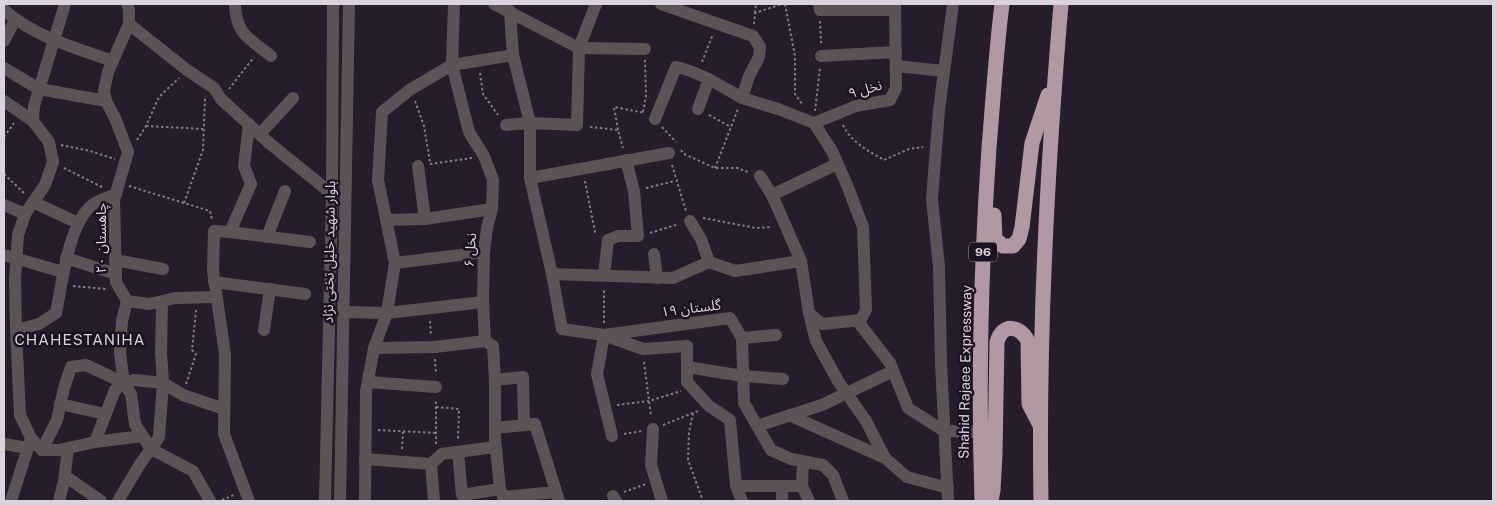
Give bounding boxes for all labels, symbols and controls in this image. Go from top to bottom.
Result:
street label: نخل ۹ [846,77,884,102]
street label: بلوار شهید خلیل تختی نژاد [320,180,339,324]
street label: چاهستان ۲۰ [93,203,111,273]
street label: نخل ۶ [461,232,480,268]
road number: 96 [969,242,997,262]
street label: Shahid Rajaee Expressway [955,284,975,459]
street label: گلستان ۱۹ [660,296,722,321]
district label: CHAHESTANIHA [14,331,146,348]

